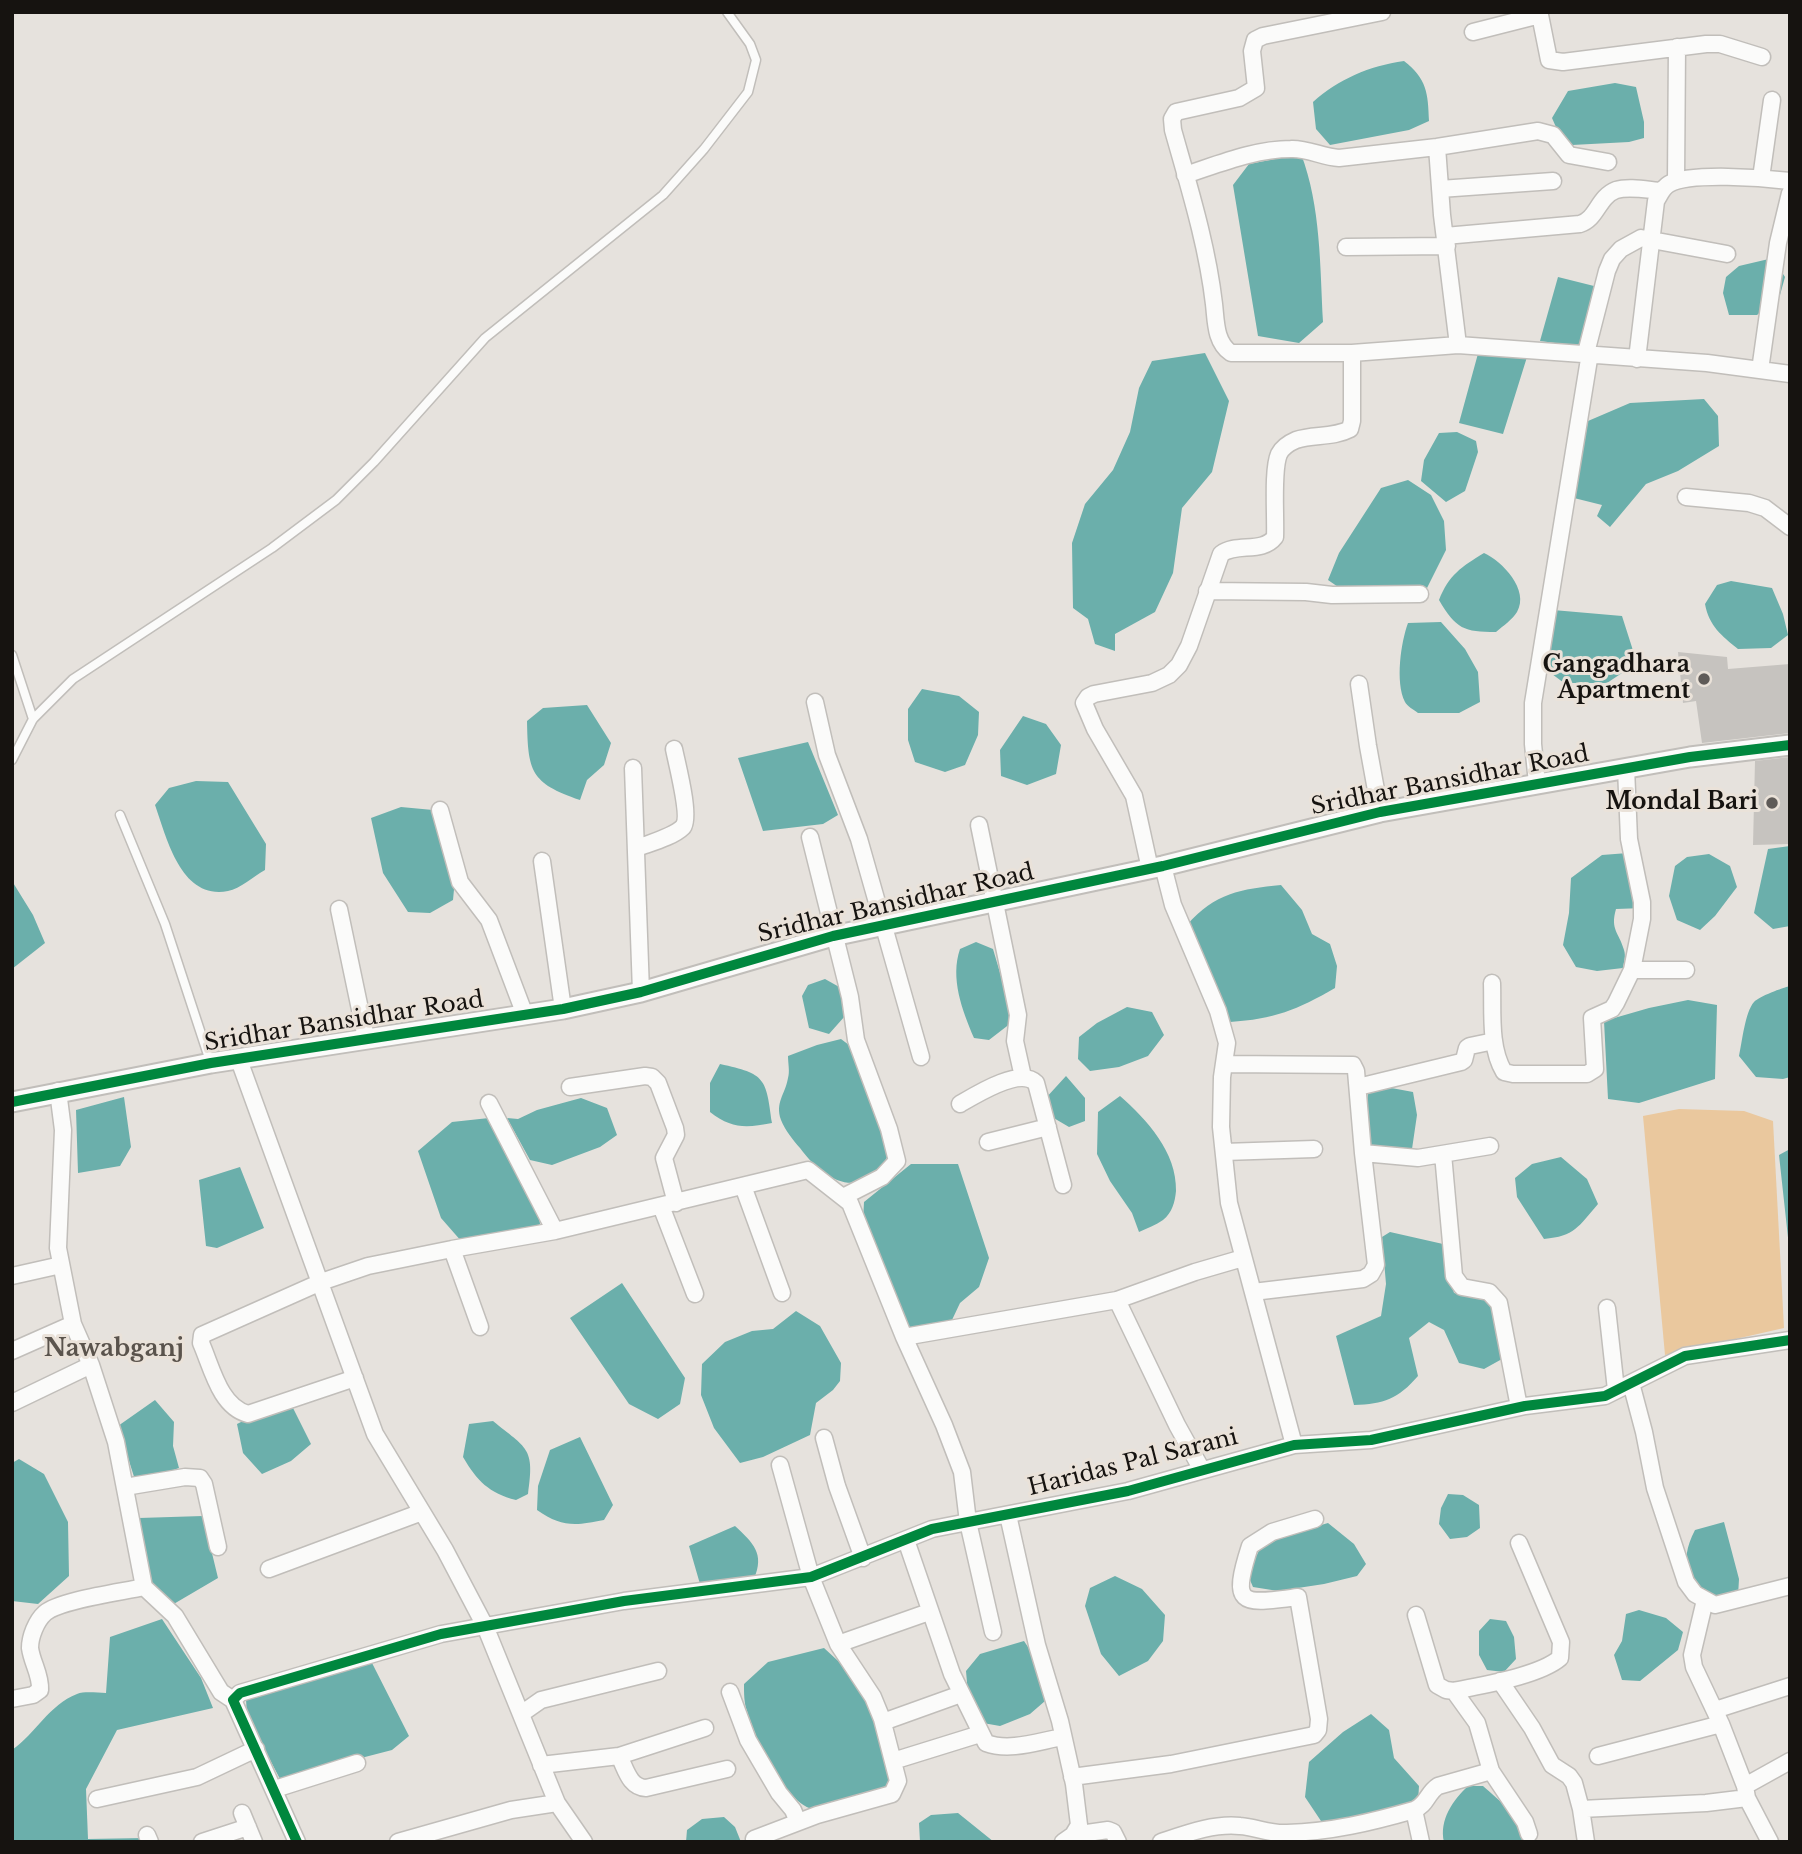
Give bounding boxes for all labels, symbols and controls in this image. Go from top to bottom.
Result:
place label: Gangadhara Apartment [1542,652,1690,706]
marker: Gangadhara Apartment [1696,671,1712,687]
street label: Sridhar Bansidhar Road [1309,740,1591,822]
place label: Mondal Bari [1606,789,1758,817]
marker: Mondal Bari [1764,795,1780,811]
street label: Sridhar Bansidhar Road [755,859,1037,949]
street label: Sridhar Bansidhar Road [202,986,486,1058]
district label: Nawabganj [44,1335,184,1363]
street label: Haridas Pal Sarani [1025,1424,1241,1502]

